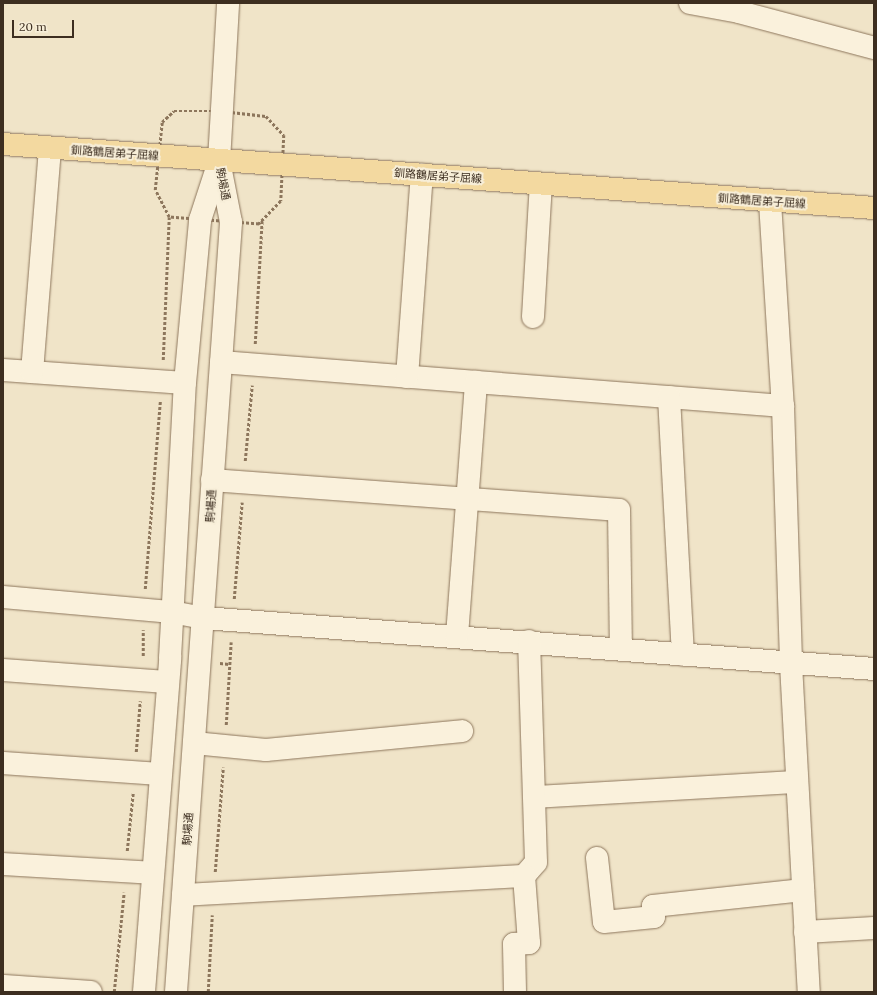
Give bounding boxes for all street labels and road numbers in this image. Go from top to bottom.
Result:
street label: 釧路鶴居弟子屈線 [71,143,159,163]
street label: 釧路鶴居弟子屈線 [394,166,482,186]
street label: 駒場通 [213,167,233,201]
street label: 釧路鶴居弟子屈線 [718,191,806,211]
street label: 駒場通 [204,489,218,523]
street label: 駒場通 [180,812,196,846]

